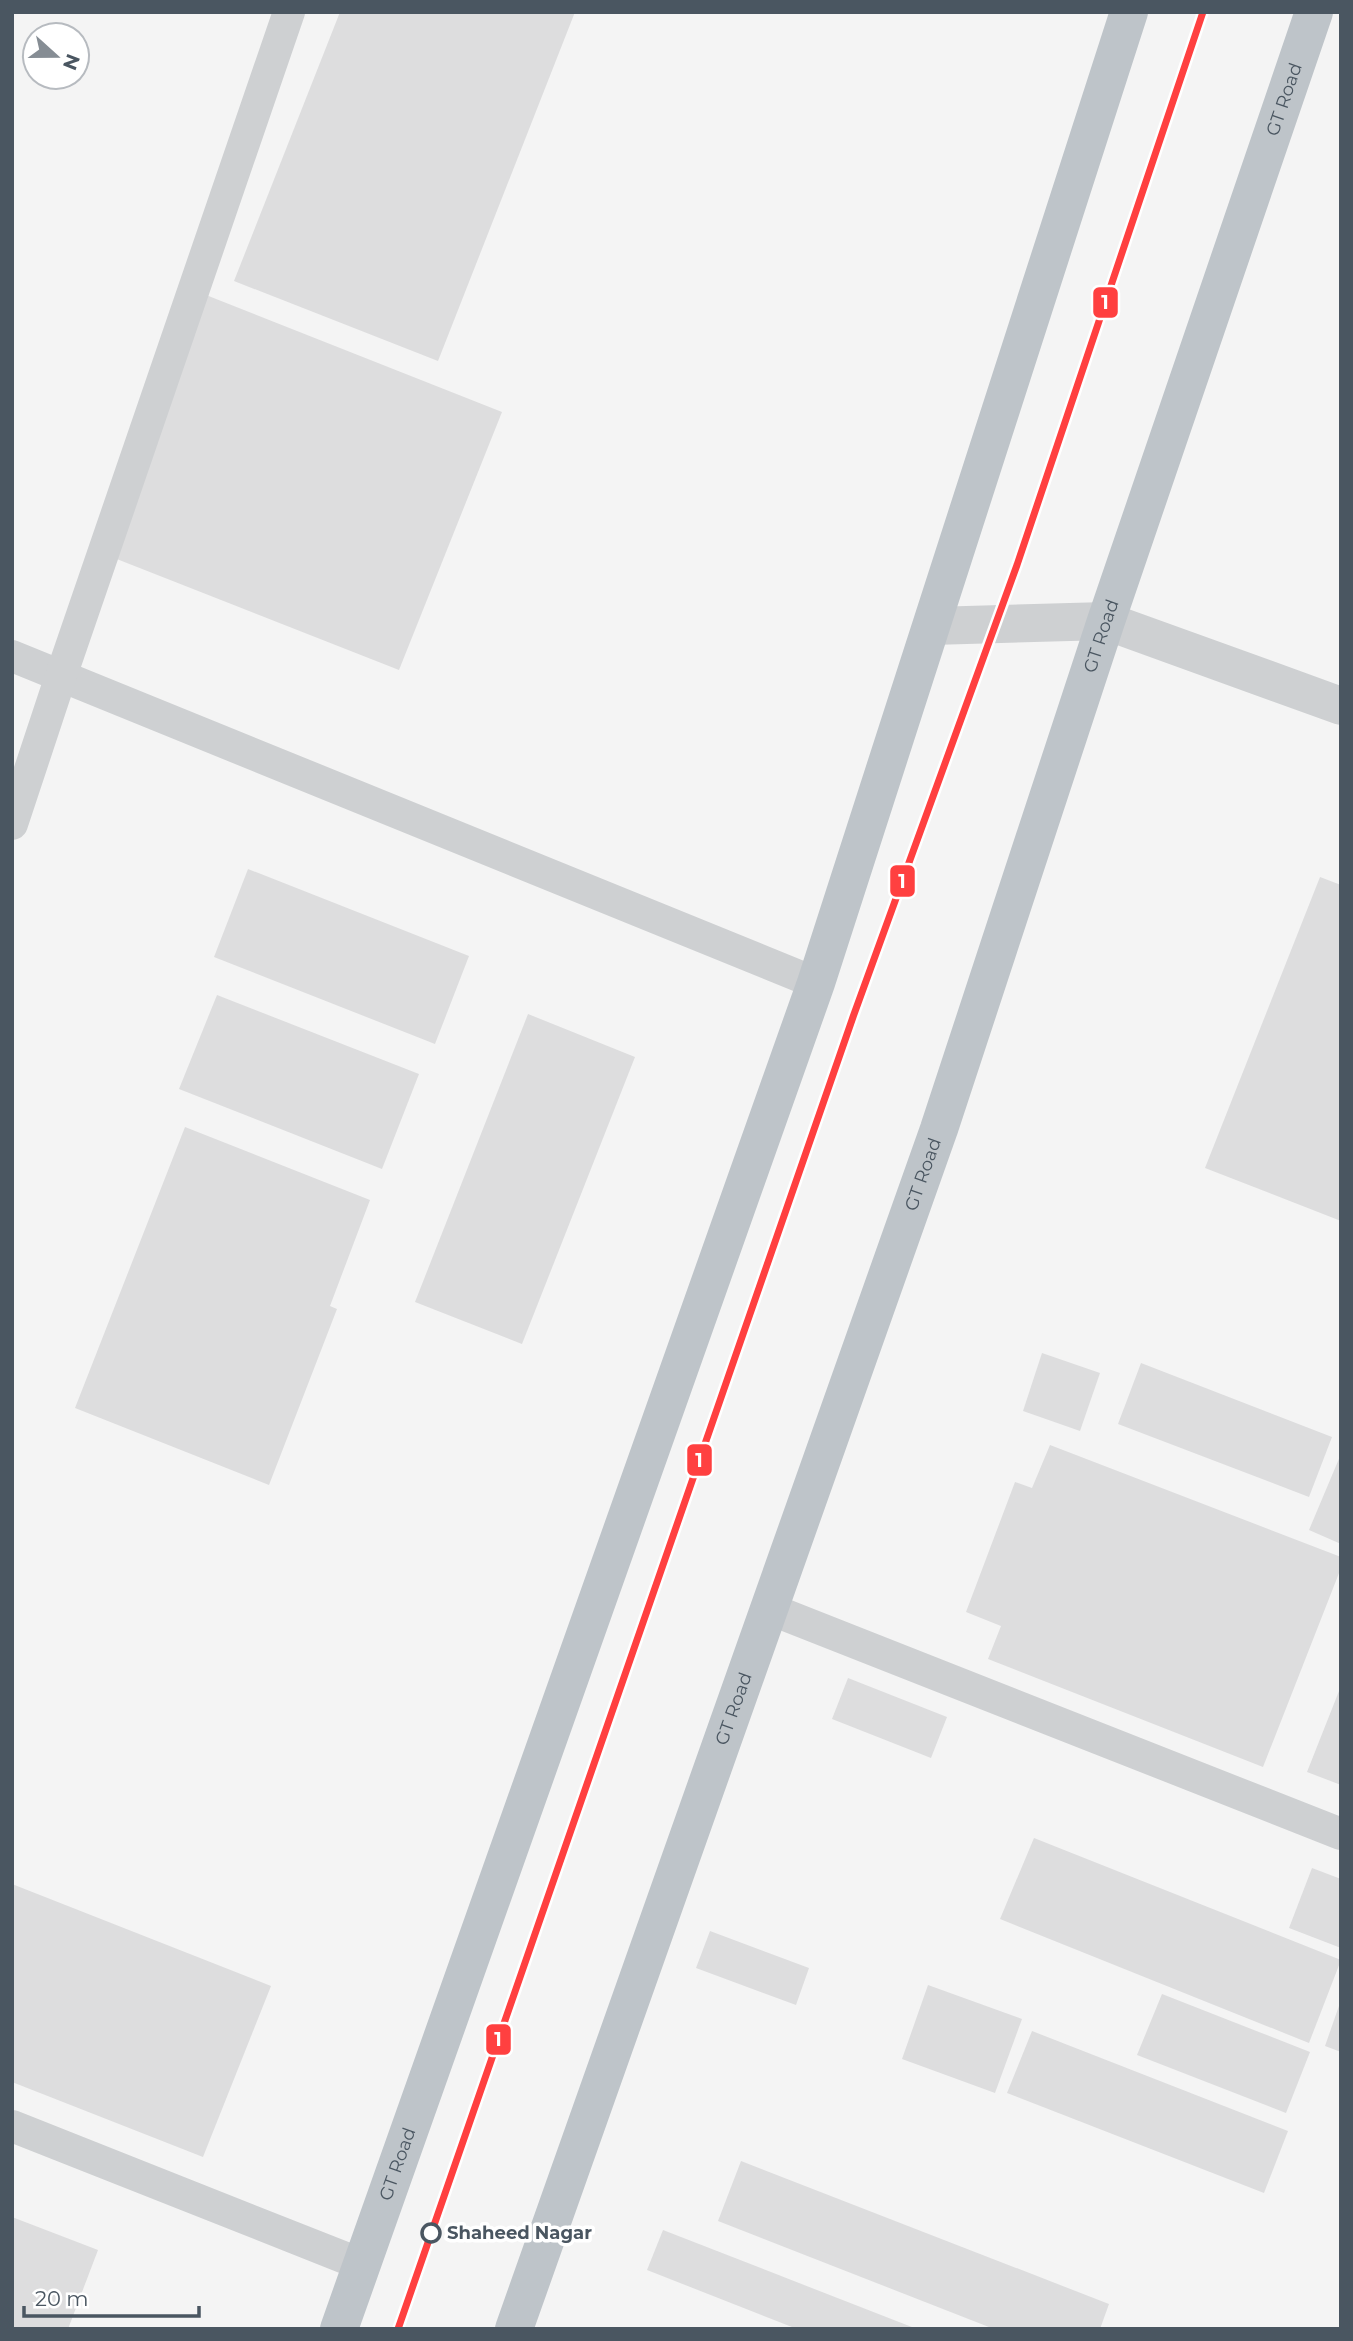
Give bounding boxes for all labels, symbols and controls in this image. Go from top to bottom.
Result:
north arrow [21,21,91,91]
text: N [58,51,85,73]
street label: GT Road [1261,60,1307,139]
line badge: 1 [1092,286,1119,319]
text: 1 [1101,291,1109,314]
street label: GT Road [1079,596,1124,676]
line badge: 1 [889,864,916,898]
text: 1 [898,870,906,893]
street label: GT Road [900,1135,946,1214]
line badge: 1 [686,1443,713,1477]
text: 1 [695,1449,703,1472]
street label: GT Road [711,1669,757,1748]
line badge: 1 [485,2023,512,2056]
text: 1 [494,2028,502,2051]
street label: GT Road [374,2125,421,2204]
place label: Shaheed Nagar [447,2222,592,2244]
marker: Shaheed Nagar [421,2223,441,2243]
scale bar [24,2274,200,2318]
text: 20 m [35,2286,89,2311]

